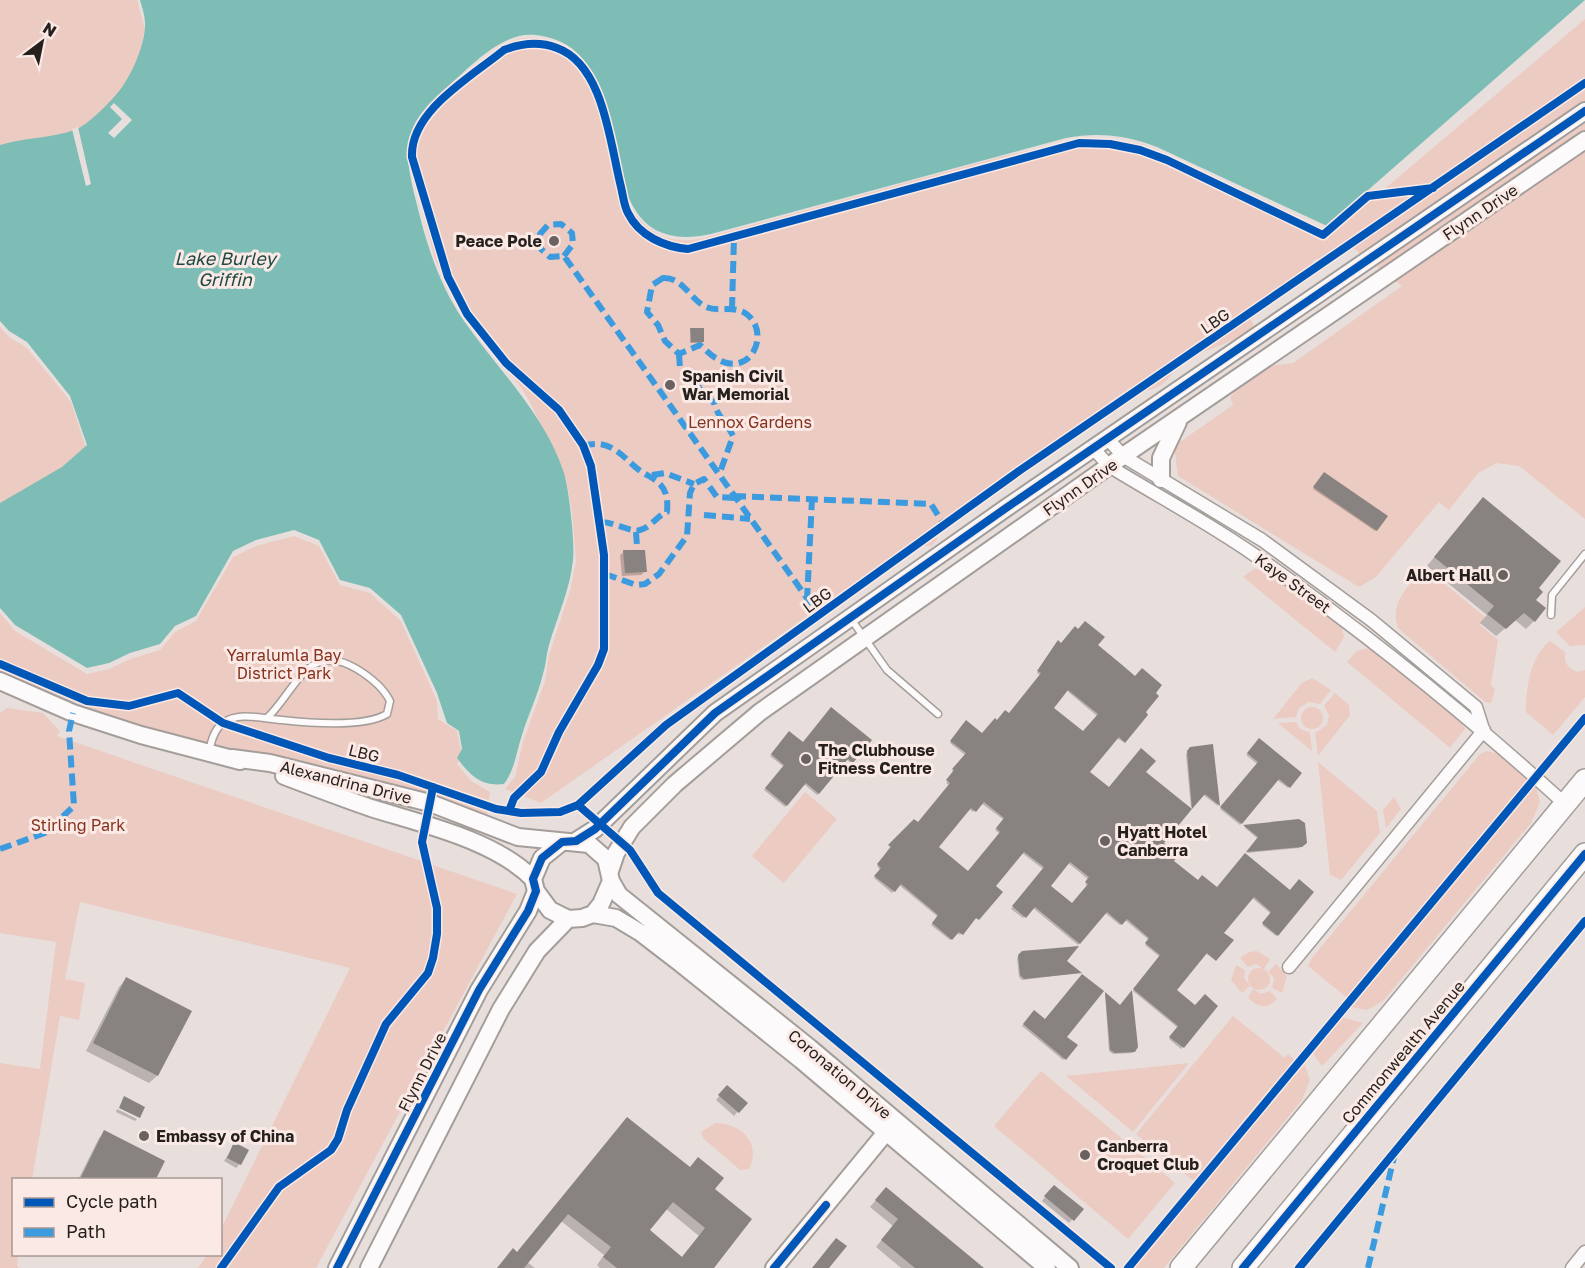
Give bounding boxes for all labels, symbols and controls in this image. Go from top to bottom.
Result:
north arrow [12,12,72,72]
text: N [39,18,60,41]
street label: Flynn Drive [1439,179,1521,245]
place label: Peace Pole [455,231,542,251]
marker: Peace Pole [547,234,561,248]
water label: Lake Burley Griffin [174,247,278,290]
street label: LBG [1197,304,1233,338]
place label: Spanish Civil War Memorial [682,366,790,404]
marker: Spanish Civil War Memorial [663,378,677,392]
park label: Lennox Gardens [688,412,812,432]
street label: Flynn Drive [1039,454,1121,520]
street label: Kaye Street [1251,549,1335,617]
place label: Albert Hall [1406,565,1492,585]
marker: Albert Hall [1496,568,1510,582]
street label: LBG [799,583,835,617]
park label: Yarralumla Bay District Park [227,645,341,683]
street label: LBG [347,740,381,766]
place label: The Clubhouse Fitness Centre [818,740,935,778]
marker: The Clubhouse Fitness Centre [799,752,813,766]
street label: Alexandrina Drive [278,756,414,808]
park label: Stirling Park [31,815,125,835]
place label: Hyatt Hotel Canberra [1117,822,1208,860]
marker: Hyatt Hotel Canberra [1098,834,1112,848]
street label: Commonwealth Avenue [1337,976,1469,1128]
street label: Coronation Drive [784,1025,896,1123]
street label: Flynn Drive [393,1029,451,1115]
place label: Embassy of China [156,1126,294,1146]
marker: Embassy of China [137,1129,151,1143]
place label: Canberra Croquet Club [1097,1136,1199,1174]
marker: Canberra Croquet Club [1078,1148,1092,1162]
legend [12,1178,222,1256]
text: Cycle path [66,1190,158,1212]
text: Path [66,1220,106,1242]

